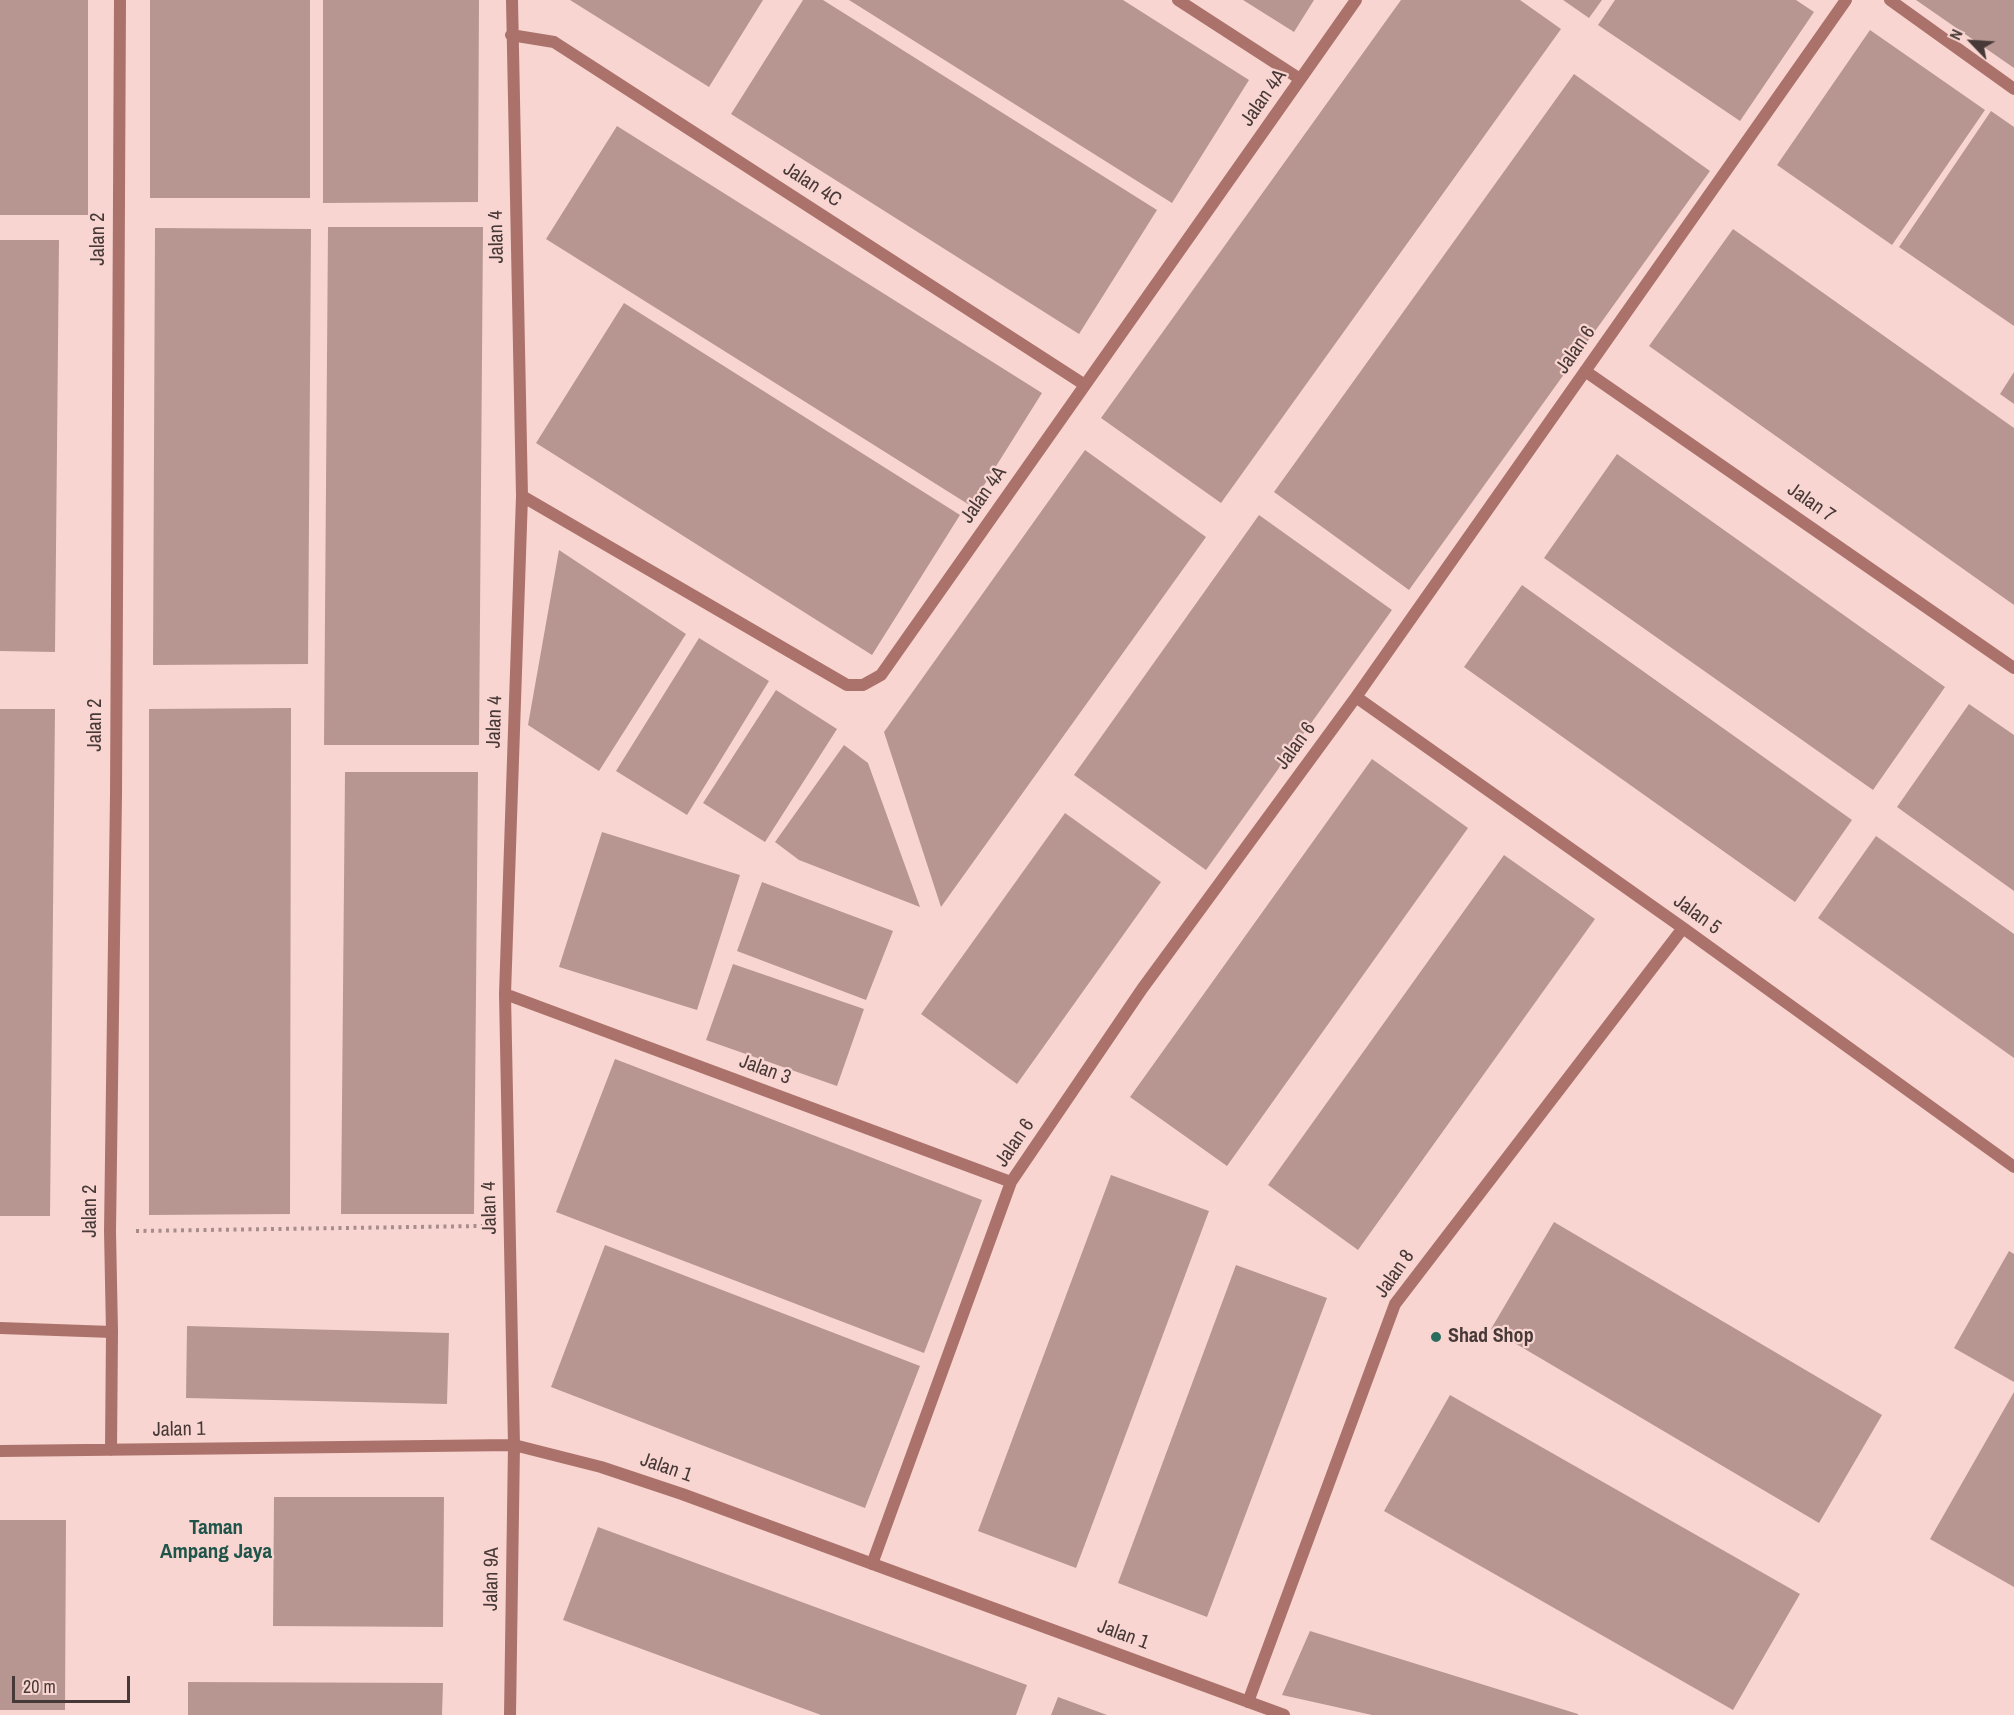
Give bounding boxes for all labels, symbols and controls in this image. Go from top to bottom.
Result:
north arrow [1942,12,2002,72]
text: N [1944,25,1968,43]
street label: Jalan 4A [1236,65,1292,131]
street label: Jalan 4C [778,157,846,213]
street label: Jalan 4 [485,210,509,264]
street label: Jalan 2 [87,213,111,265]
street label: Jalan 6 [1551,321,1601,379]
street label: Jalan 4A [956,462,1012,528]
street label: Jalan 7 [1782,478,1840,528]
street label: Jalan 4 [482,695,508,749]
street label: Jalan 2 [84,699,108,751]
street label: Jalan 6 [1271,718,1321,774]
street label: Jalan 5 [1669,890,1725,940]
street label: Jalan 3 [736,1050,794,1090]
street label: Jalan 6 [990,1114,1040,1172]
street label: Jalan 4 [478,1181,502,1235]
street label: Jalan 2 [79,1185,103,1237]
street label: Jalan 8 [1370,1245,1420,1303]
place label: Shad Shop [1448,1325,1534,1349]
marker: Shad Shop [1429,1330,1443,1344]
street label: Jalan 1 [152,1418,206,1442]
street label: Jalan 1 [637,1448,695,1488]
district label: Taman Ampang Jaya [160,1515,272,1565]
street label: Jalan 9A [479,1547,505,1611]
street label: Jalan 1 [1094,1615,1152,1655]
scale bar [15,1664,134,1702]
text: 20 m [23,1674,56,1699]

